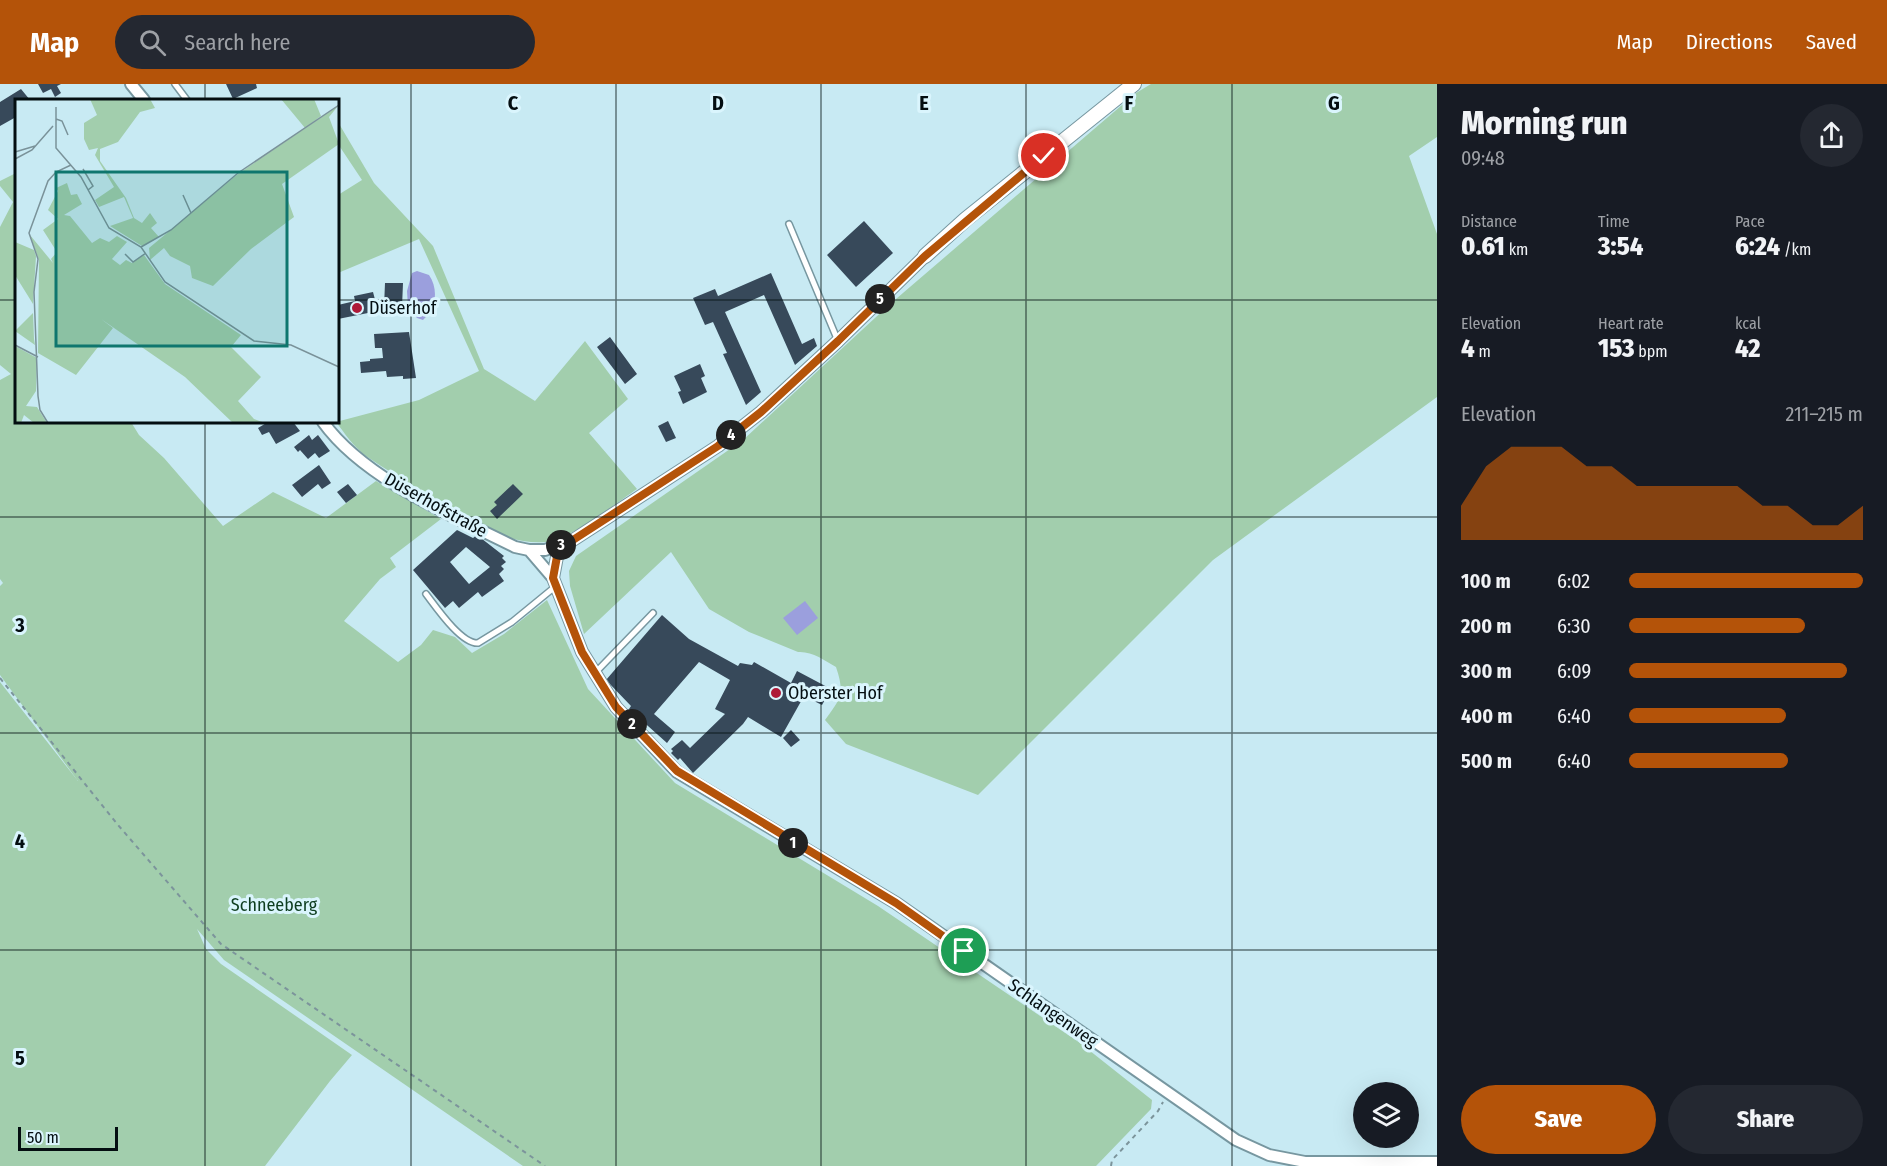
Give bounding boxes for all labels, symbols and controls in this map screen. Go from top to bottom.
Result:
search box [115,15,535,69]
text: Map [30,26,79,59]
icon: search [136,26,169,59]
text: Search here [184,29,290,56]
text: Map [1616,29,1653,55]
text: Directions [1686,29,1773,55]
text: Saved [1806,29,1857,55]
text: C [508,91,519,115]
text: D [712,91,724,115]
text: E [919,91,929,115]
text: F [1125,91,1134,115]
text: G [1328,91,1340,115]
inset map [15,99,339,423]
text: Morning run [1461,103,1628,143]
button: share [1800,104,1863,167]
pin [1018,130,1069,181]
icon: check [1027,139,1060,172]
text: 09:48 [1461,146,1505,170]
text: Distance [1461,212,1517,231]
text: Time [1598,212,1630,231]
text: Pace [1735,212,1765,231]
text: 0.61 [1461,231,1505,262]
text: 3:54 [1598,231,1643,262]
text: 6:24 [1735,231,1780,262]
text: km [1505,240,1528,259]
text: /km [1780,240,1811,259]
pin: 5 [865,284,895,314]
text: 5 [876,289,884,308]
place label: Düserhof [369,297,438,319]
marker: Düserhof [350,301,364,315]
text: Elevation [1461,314,1521,333]
text: Heart rate [1598,314,1664,333]
text: kcal [1735,314,1761,333]
text: 4 [1461,333,1475,364]
text: 153 [1598,333,1635,364]
text: 42 [1735,333,1761,364]
text: m [1475,342,1491,361]
text: bpm [1635,342,1668,361]
text: Elevation [1461,402,1536,426]
text: 211–215 m [1786,402,1863,426]
pin: 4 [716,420,746,450]
text: 4 [727,425,735,444]
street label: Düserhofstraße [381,468,491,542]
pin: 3 [546,530,576,560]
text: 3 [557,535,565,554]
text: 100 m [1461,569,1511,593]
text: 6:02 [1557,569,1590,593]
text: 3 [14,613,25,637]
text: 200 m [1461,614,1512,638]
text: 6:30 [1557,614,1591,638]
text: 300 m [1461,659,1512,683]
text: 6:09 [1557,659,1591,683]
place label: Oberster Hof [788,682,884,704]
marker: Oberster Hof [769,686,783,700]
text: 400 m [1461,704,1513,728]
text: 6:40 [1557,704,1591,728]
pin: 2 [617,709,647,739]
text: 2 [628,714,636,733]
text: 500 m [1461,749,1512,773]
text: 6:40 [1557,749,1591,773]
pin: 1 [778,828,808,858]
text: 4 [15,829,25,853]
text: 1 [790,833,796,852]
park label: Schneeberg [231,894,318,916]
pin [938,925,989,976]
icon: arrive [947,934,980,967]
street label: Schlangenweg [1004,974,1103,1052]
text: 5 [15,1046,25,1070]
map controls [1353,1082,1419,1148]
button: layers [1353,1082,1419,1148]
button: Save [1461,1085,1656,1154]
button: Share [1668,1085,1863,1154]
scale bar [18,1124,118,1152]
text: 50 m [27,1128,59,1147]

